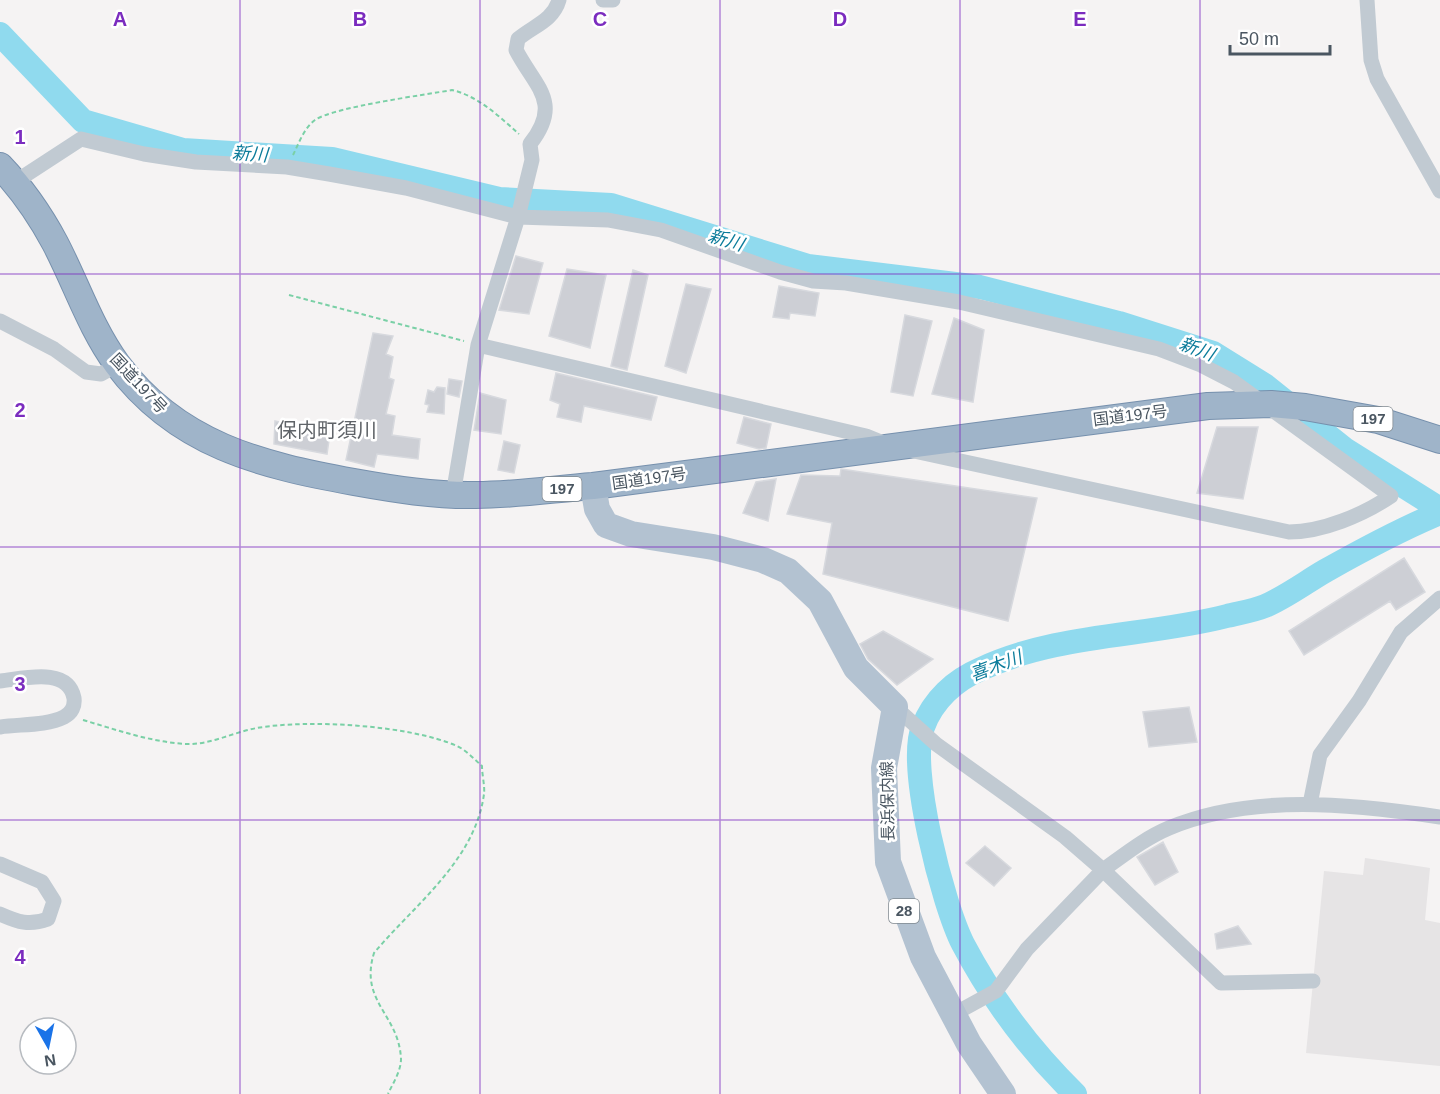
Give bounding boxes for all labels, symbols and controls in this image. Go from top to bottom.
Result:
text: A [113,8,127,30]
text: B [353,8,367,30]
text: C [593,8,607,30]
text: D [833,8,847,30]
text: E [1073,8,1087,30]
scale bar [1230,18,1330,56]
text: 50 m [1239,29,1279,49]
text: 1 [14,126,26,148]
water label: 新川 [231,143,271,165]
water label: 新川 [706,225,748,255]
water label: 新川 [1177,333,1219,366]
street label: 国道197号 [107,350,170,416]
text: 2 [14,399,26,421]
street label: 国道197号 [1092,403,1168,428]
road number: 197 [1354,407,1392,431]
district label: 保内町須川 [277,419,377,441]
street label: 国道197号 [611,465,687,492]
road number: 197 [542,477,582,501]
water label: 喜木川 [967,646,1027,685]
text: 3 [14,673,26,695]
street label: 長浜保内線 [878,761,897,841]
road number: 28 [889,899,919,923]
text: 4 [14,946,26,968]
north arrow [18,1016,78,1076]
text: N [43,1051,57,1070]

